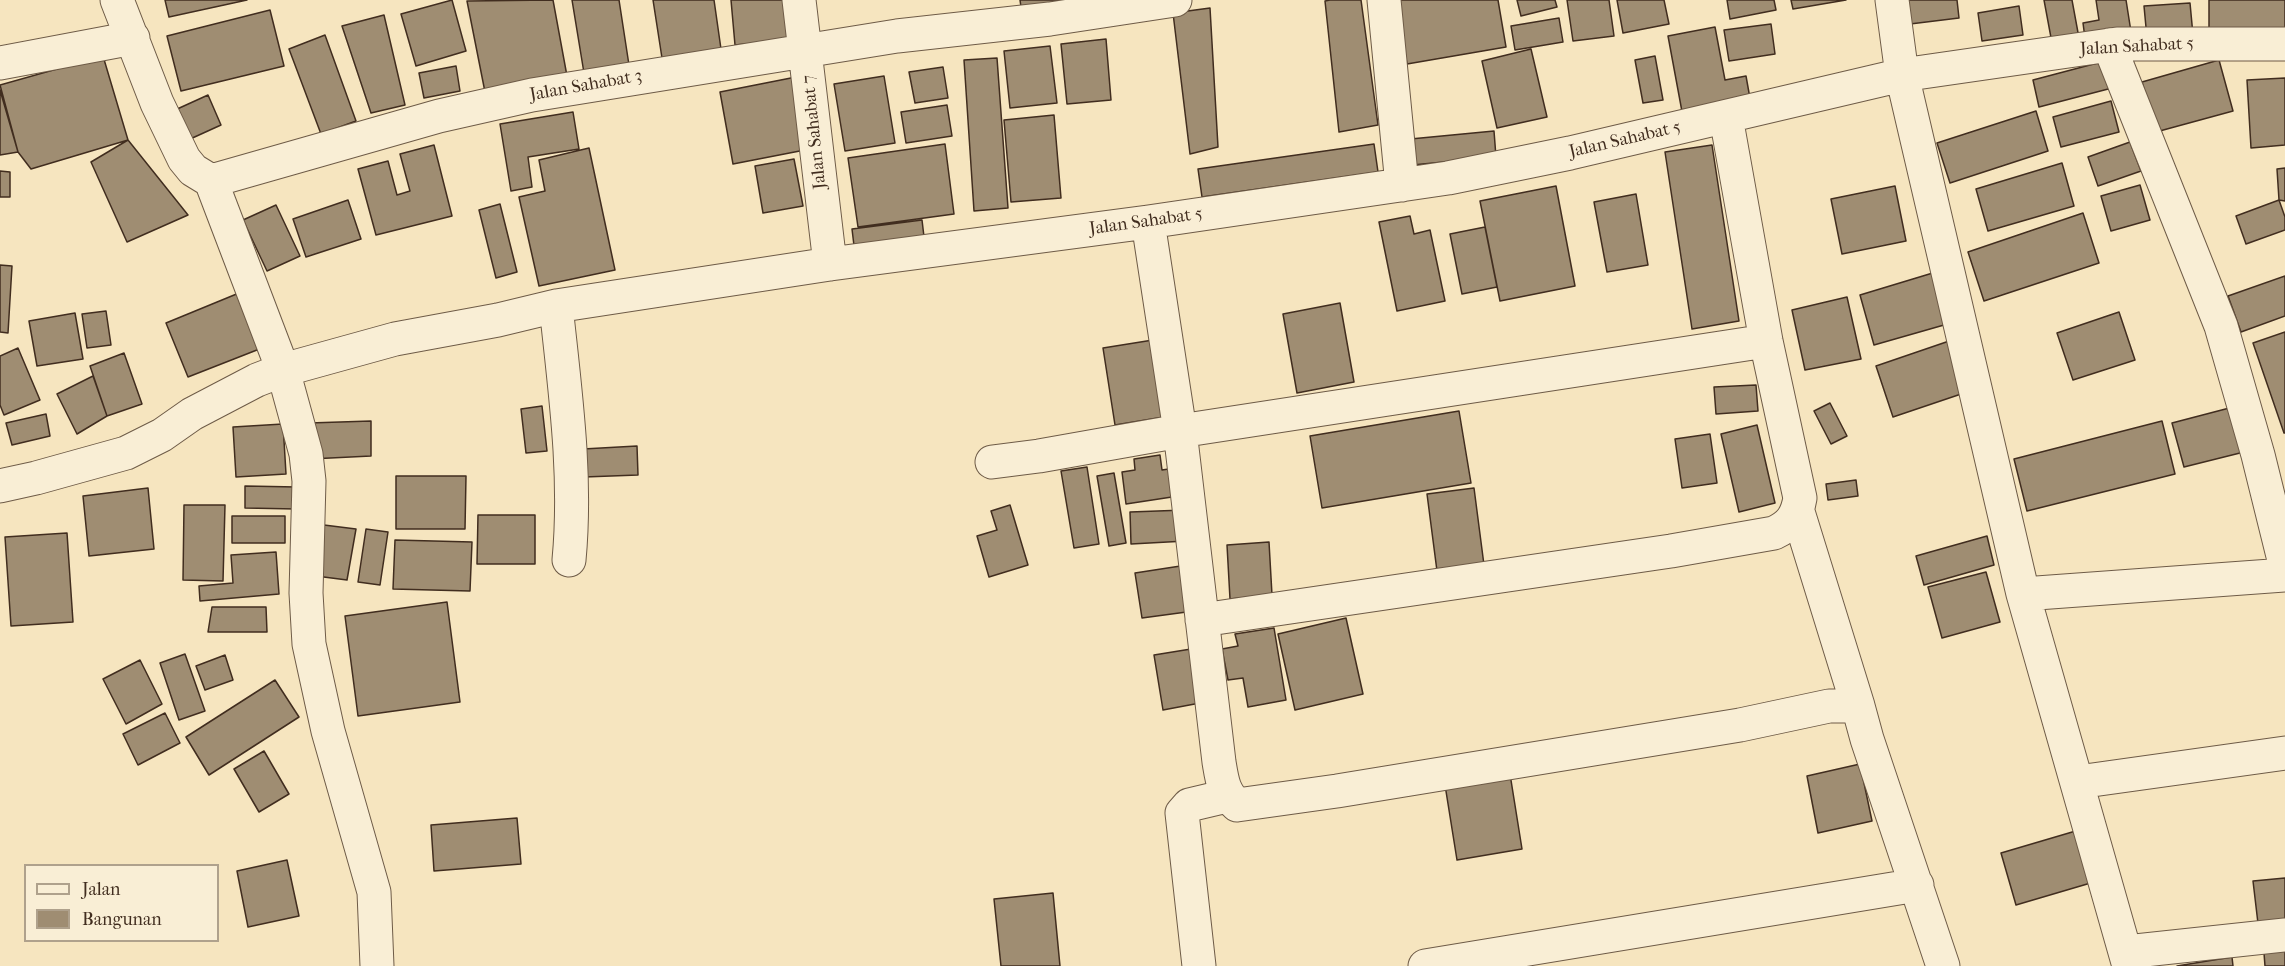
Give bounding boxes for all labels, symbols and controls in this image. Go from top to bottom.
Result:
street label: Jalan Sahabat 5 [2079,33,2195,61]
street label: Jalan Sahabat 3 [528,65,644,107]
street label: Jalan Sahabat 7 [798,74,832,190]
street label: Jalan Sahabat 5 [1567,117,1683,163]
street label: Jalan Sahabat 5 [1088,203,1204,241]
legend [24,864,219,942]
text: Jalan [82,879,120,900]
text: Bangunan [82,909,162,930]

